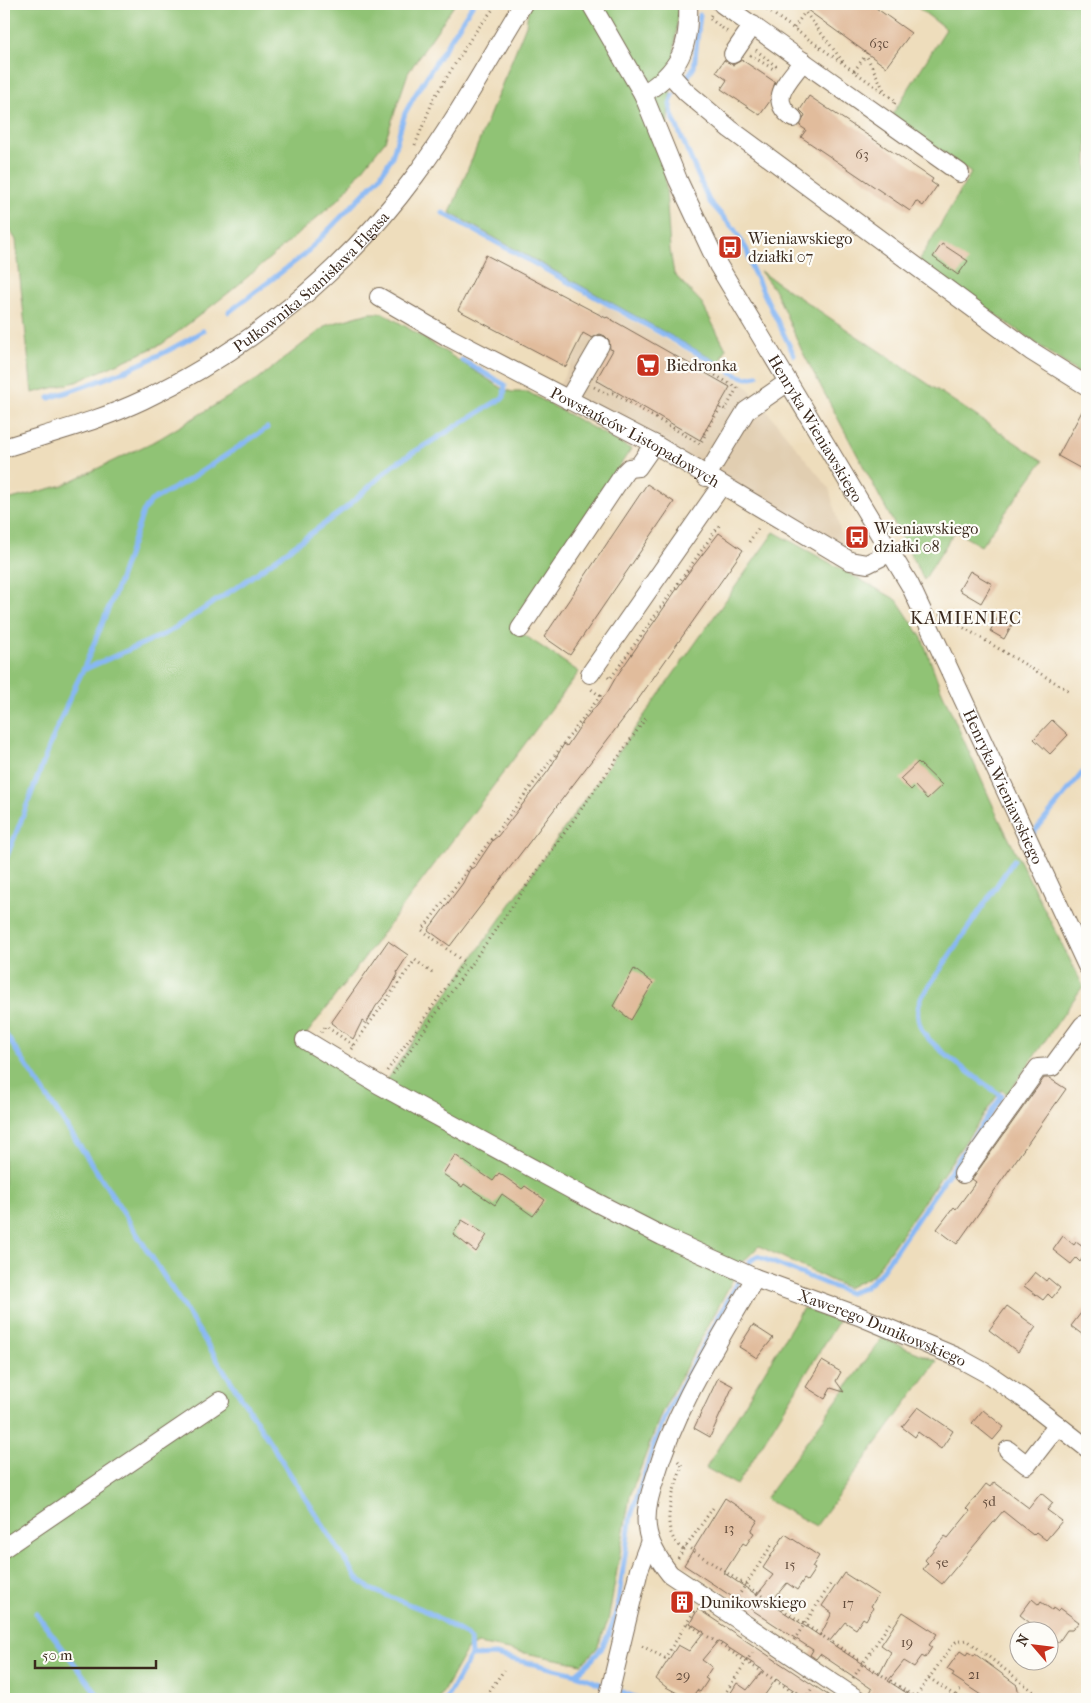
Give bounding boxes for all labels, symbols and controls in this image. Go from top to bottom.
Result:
house number: 63c [869,35,889,52]
house number: 63 [855,146,869,163]
street label: Pułkownika Stanisława Elgasa [229,207,393,356]
place label: Wieniawskiego działki 07 [747,229,852,266]
bus stop icon: Wieniawskiego działki 07 [717,234,743,260]
street label: Henryka Wieniawskiego [764,351,867,505]
supermarket icon: Biedronka [635,352,661,378]
place label: Biedronka [666,356,738,375]
street label: Powstańców Listopadowych [548,383,724,491]
place label: Wieniawskiego działki 08 [873,519,978,556]
bus stop icon: Wieniawskiego działki 08 [844,524,870,550]
district label: KAMIENIEC [910,608,1022,629]
street label: Henryka Wieniawskiego [959,706,1048,867]
street label: Xawerego Dunikowskiego [795,1285,970,1370]
house number: 5d [982,1493,996,1510]
house number: 13 [724,1520,734,1537]
house number: 5e [936,1554,949,1571]
house number: 15 [785,1556,796,1573]
building icon: Dunikowskiego [669,1589,695,1615]
place label: Dunikowskiego [700,1593,806,1612]
house number: 17 [842,1595,854,1612]
north arrow [1008,1620,1058,1670]
text: N [1013,1631,1033,1649]
house number: 19 [901,1634,913,1651]
scale bar [35,1638,156,1670]
text: 50 m [42,1646,73,1664]
house number: 21 [968,1666,980,1683]
house number: 29 [676,1667,690,1684]

